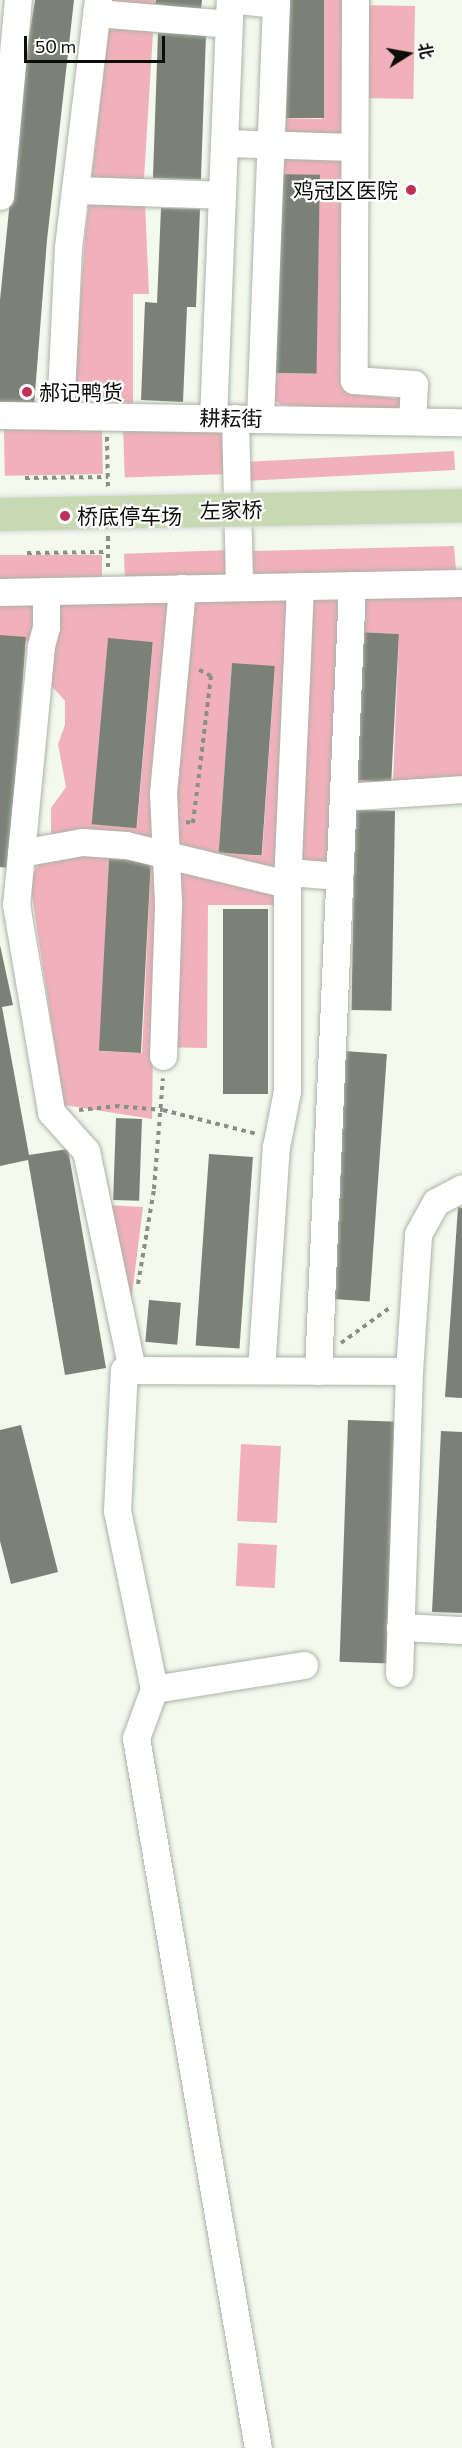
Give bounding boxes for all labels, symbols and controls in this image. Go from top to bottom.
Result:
scale bar [27,24,168,62]
north arrow [378,24,438,84]
text: 50 m [35,35,76,57]
text: 北 [415,41,437,60]
place label: 鸡冠区医院 [293,177,398,203]
marker: 鸡冠区医院 [402,181,420,199]
place label: 郝记鸭货 [39,379,123,405]
marker: 郝记鸭货 [20,385,34,399]
street label: 耕耘街 [199,405,263,431]
street label: 左家桥 [199,497,263,523]
place label: 桥底停车场 [77,503,182,529]
marker: 桥底停车场 [58,509,72,523]

